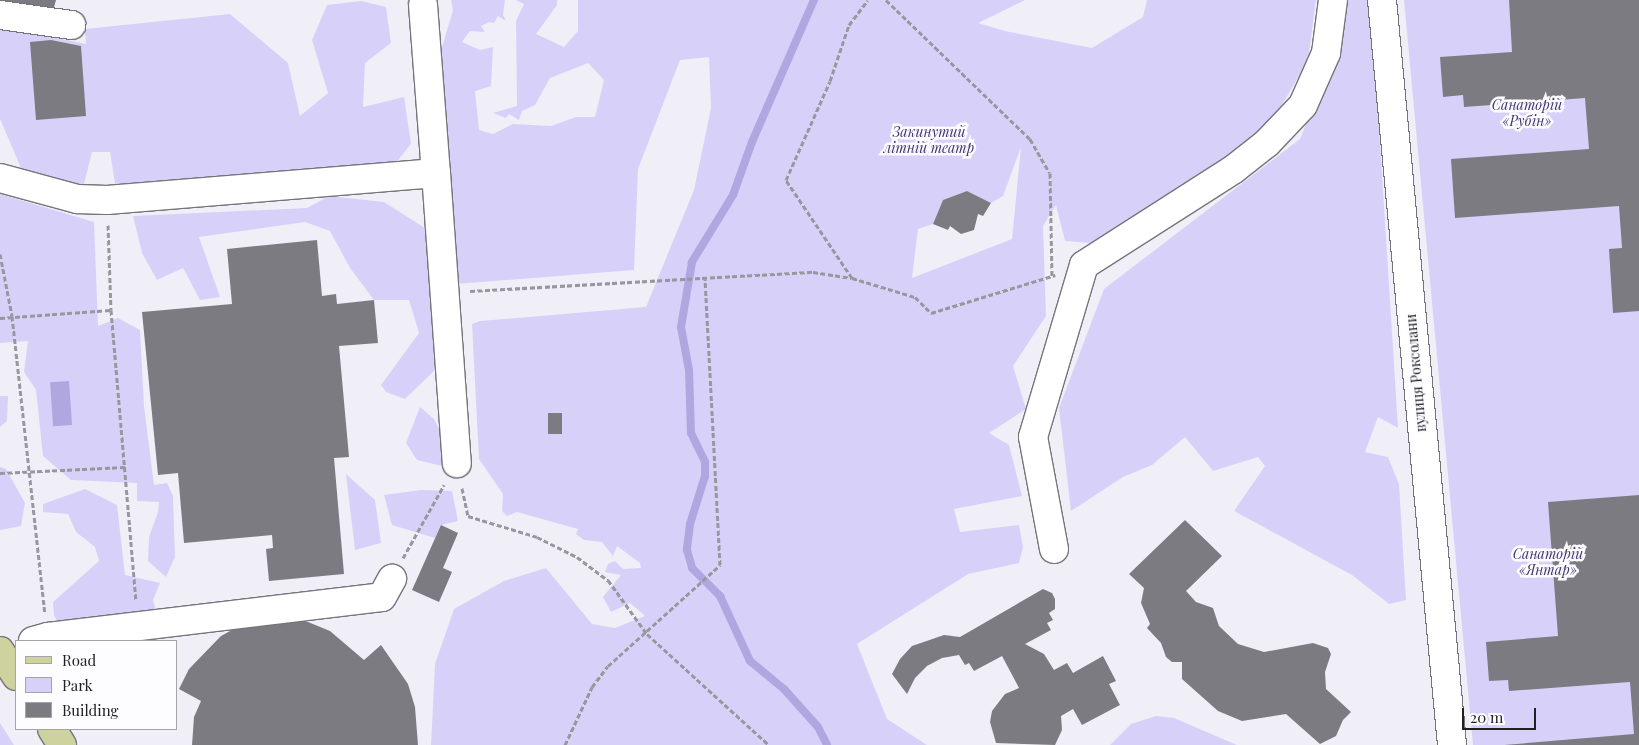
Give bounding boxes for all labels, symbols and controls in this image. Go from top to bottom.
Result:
park label: Санаторій «Рубін» [1492,97,1562,130]
park label: Закинутий літній театр [884,124,974,156]
street label: вулиця Роксолани [1402,313,1430,433]
park label: Санаторій «Янтар» [1513,546,1583,578]
legend [15,640,178,730]
text: Road [62,650,96,670]
text: Park [62,675,93,695]
scale bar [1464,698,1538,730]
text: Building [62,700,118,720]
text: 20 m [1470,707,1503,727]

